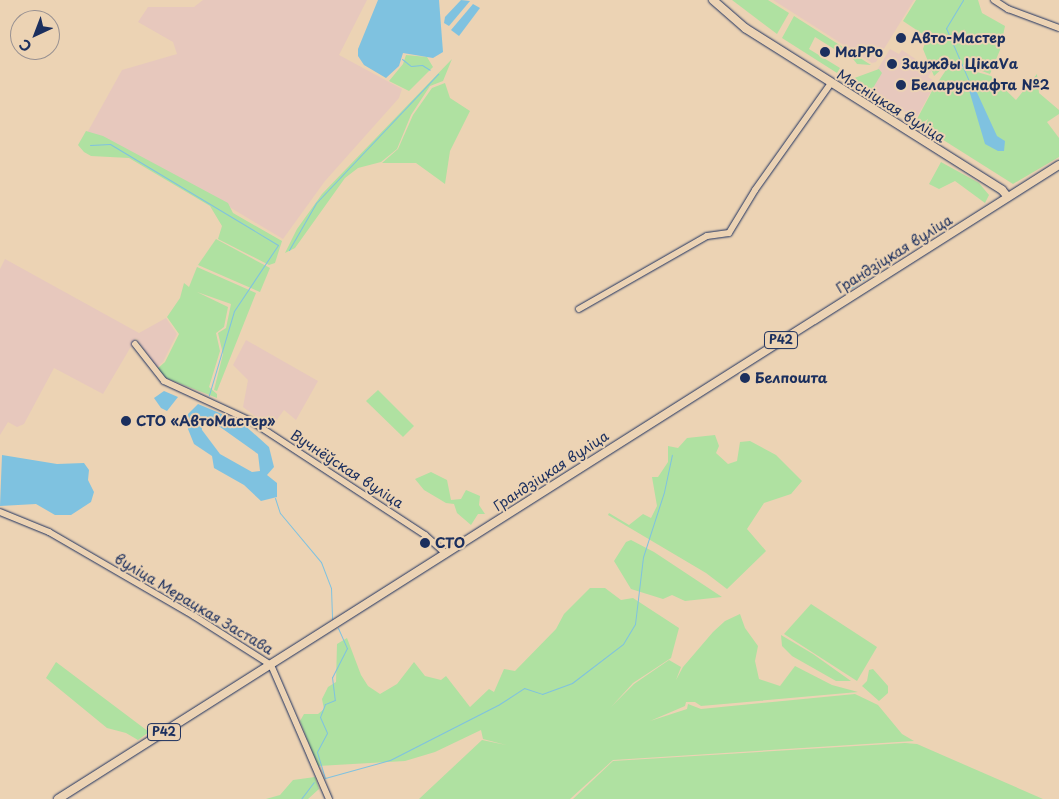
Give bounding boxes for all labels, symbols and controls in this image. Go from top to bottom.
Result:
north arrow [10,10,60,60]
place label: Авто-Мастер [911,30,1005,46]
marker: Авто-Мастер [895,32,907,44]
text: С [14,34,36,57]
place label: МаРРо [835,44,883,60]
marker: МаРРо [819,46,831,58]
place label: Заужды ЦікаVа [902,56,1018,72]
marker: Заужды ЦікаVа [886,58,898,70]
street label: Мясніцкая вуліца [833,66,949,146]
place label: Беларуснафта №2 [911,77,1050,93]
marker: Беларуснафта №2 [895,79,907,91]
street label: Грандзіцкая вуліца [833,211,955,297]
road number: Р42 [764,330,798,350]
place label: Белпошта [755,370,827,386]
marker: Белпошта [739,372,751,384]
place label: СТО «АвтоМастер» [136,413,275,429]
marker: СТО «АвтоМастер» [120,415,132,427]
street label: Вучнёўская вуліца [287,426,407,512]
street label: Грандзіцкая вуліца [490,427,612,515]
place label: СТО [435,535,465,551]
marker: СТО [419,537,431,549]
street label: вуліца Мерацкая Застава [111,550,277,658]
road number: Р42 [146,722,182,742]

